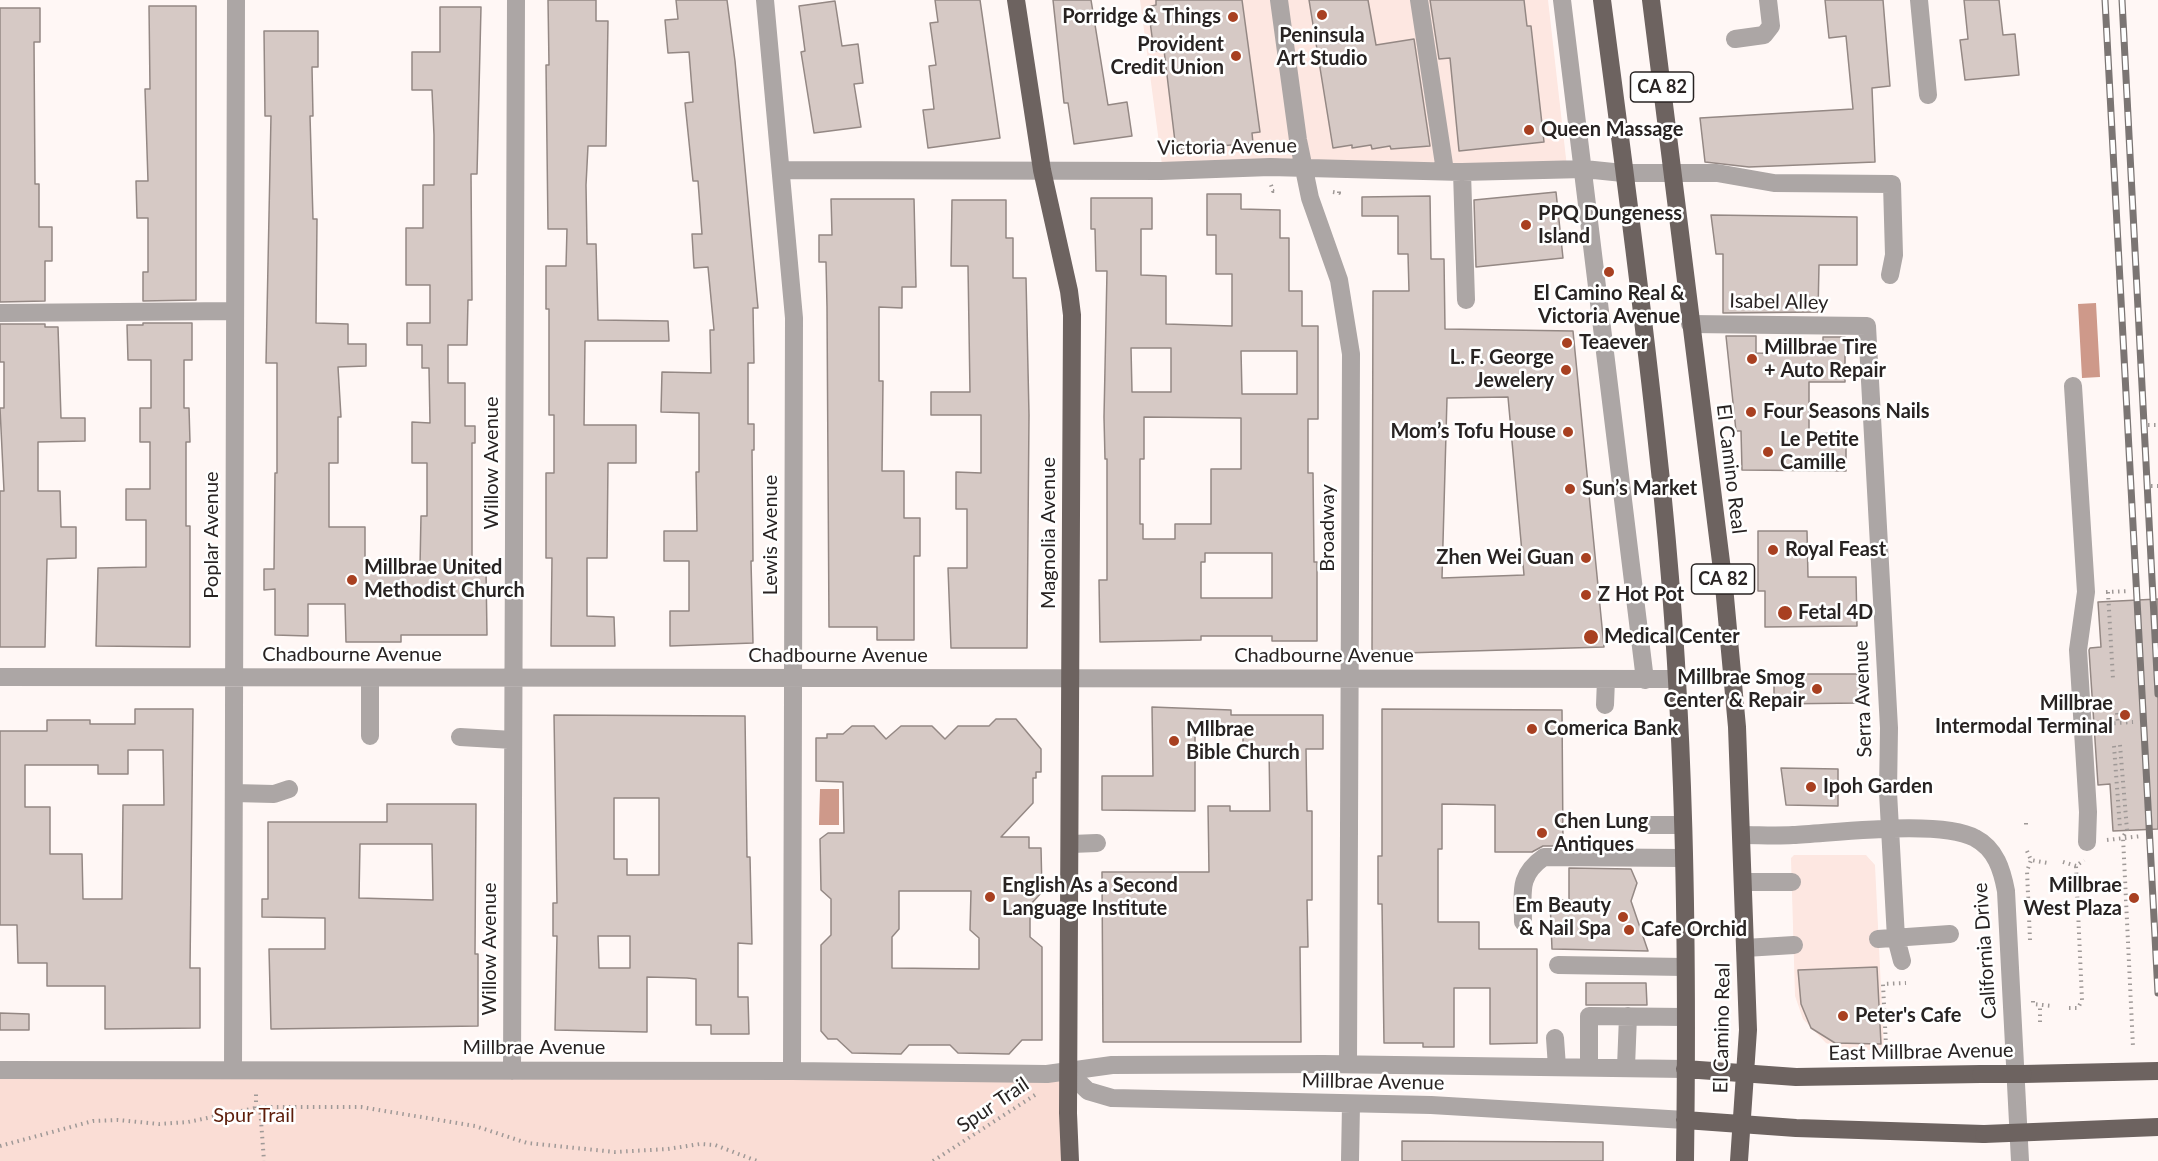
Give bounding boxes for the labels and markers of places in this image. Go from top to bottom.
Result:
place label: Porridge & Things [1062,5,1221,29]
marker: Peninsula Art Studio [1315,8,1329,22]
marker: Porridge & Things [1226,10,1240,24]
place label: Peninsula Art Studio [1277,24,1367,71]
place label: Provident Credit Union [1111,33,1224,80]
marker: Provident Credit Union [1229,49,1243,63]
place label: Queen Massage [1541,118,1683,142]
marker: Queen Massage [1522,123,1536,137]
place label: PPQ Dungeness Island [1538,202,1682,249]
marker: PPQ Dungeness Island [1519,218,1533,232]
marker: El Camino Real & Victoria Avenue [1602,265,1616,279]
place label: El Camino Real & Victoria Avenue [1533,282,1685,329]
place label: Teaever [1579,331,1648,355]
marker: Teaever [1560,336,1574,350]
place label: Millbrae Tire + Auto Repair [1764,336,1886,383]
place label: L. F. George Jewelery [1450,346,1554,393]
marker: Millbrae Tire + Auto Repair [1745,352,1759,366]
marker: L. F. George Jewelery [1559,363,1573,377]
place label: Four Seasons Nails [1763,400,1930,424]
marker: Four Seasons Nails [1744,405,1758,419]
place label: Mom’s Tofu House [1390,420,1556,444]
marker: Mom’s Tofu House [1561,425,1575,439]
place label: Le Petite Camille [1780,428,1859,475]
marker: Le Petite Camille [1761,445,1775,459]
place label: Sun’s Market [1582,477,1697,501]
marker: Sun’s Market [1563,482,1577,496]
place label: Royal Feast [1785,538,1886,562]
marker: Royal Feast [1766,543,1780,557]
place label: Zhen Wei Guan [1436,546,1574,570]
marker: Zhen Wei Guan [1579,551,1593,565]
place label: Millbrae United Methodist Church [364,556,525,603]
marker: Millbrae United Methodist Church [345,573,359,587]
place label: Z Hot Pot [1598,583,1684,607]
marker: Z Hot Pot [1579,588,1593,602]
place label: Fetal 4D [1798,601,1873,625]
marker: Fetal 4D [1776,604,1794,622]
place label: Medical Center [1604,625,1740,649]
marker: Medical Center [1582,628,1600,646]
place label: Millbrae Smog Center & Repair [1664,666,1805,713]
marker: Millbrae Smog Center & Repair [1810,682,1824,696]
place label: Millbrae Intermodal Terminal [1935,692,2113,739]
marker: Millbrae Intermodal Terminal [2118,708,2132,722]
place label: Comerica Bank [1544,717,1678,741]
place label: Mllbrae Bible Church [1186,718,1300,765]
marker: Comerica Bank [1525,722,1539,736]
marker: Mllbrae Bible Church [1167,734,1181,748]
place label: Ipoh Garden [1823,775,1933,799]
marker: Ipoh Garden [1804,780,1818,794]
place label: Chen Lung Antiques [1554,810,1648,857]
marker: Chen Lung Antiques [1535,826,1549,840]
place label: English As a Second Language Institute [1002,874,1178,921]
place label: Millbrae West Plaza [2024,874,2122,921]
marker: English As a Second Language Institute [983,890,997,904]
marker: Millbrae West Plaza [2127,891,2141,905]
place label: Em Beauty & Nail Spa [1515,894,1611,941]
marker: Em Beauty & Nail Spa [1616,910,1630,924]
place label: Cafe Orchid [1641,918,1747,942]
marker: Cafe Orchid [1622,923,1636,937]
place label: Peter's Cafe [1855,1004,1961,1028]
marker: Peter's Cafe [1836,1009,1850,1023]

